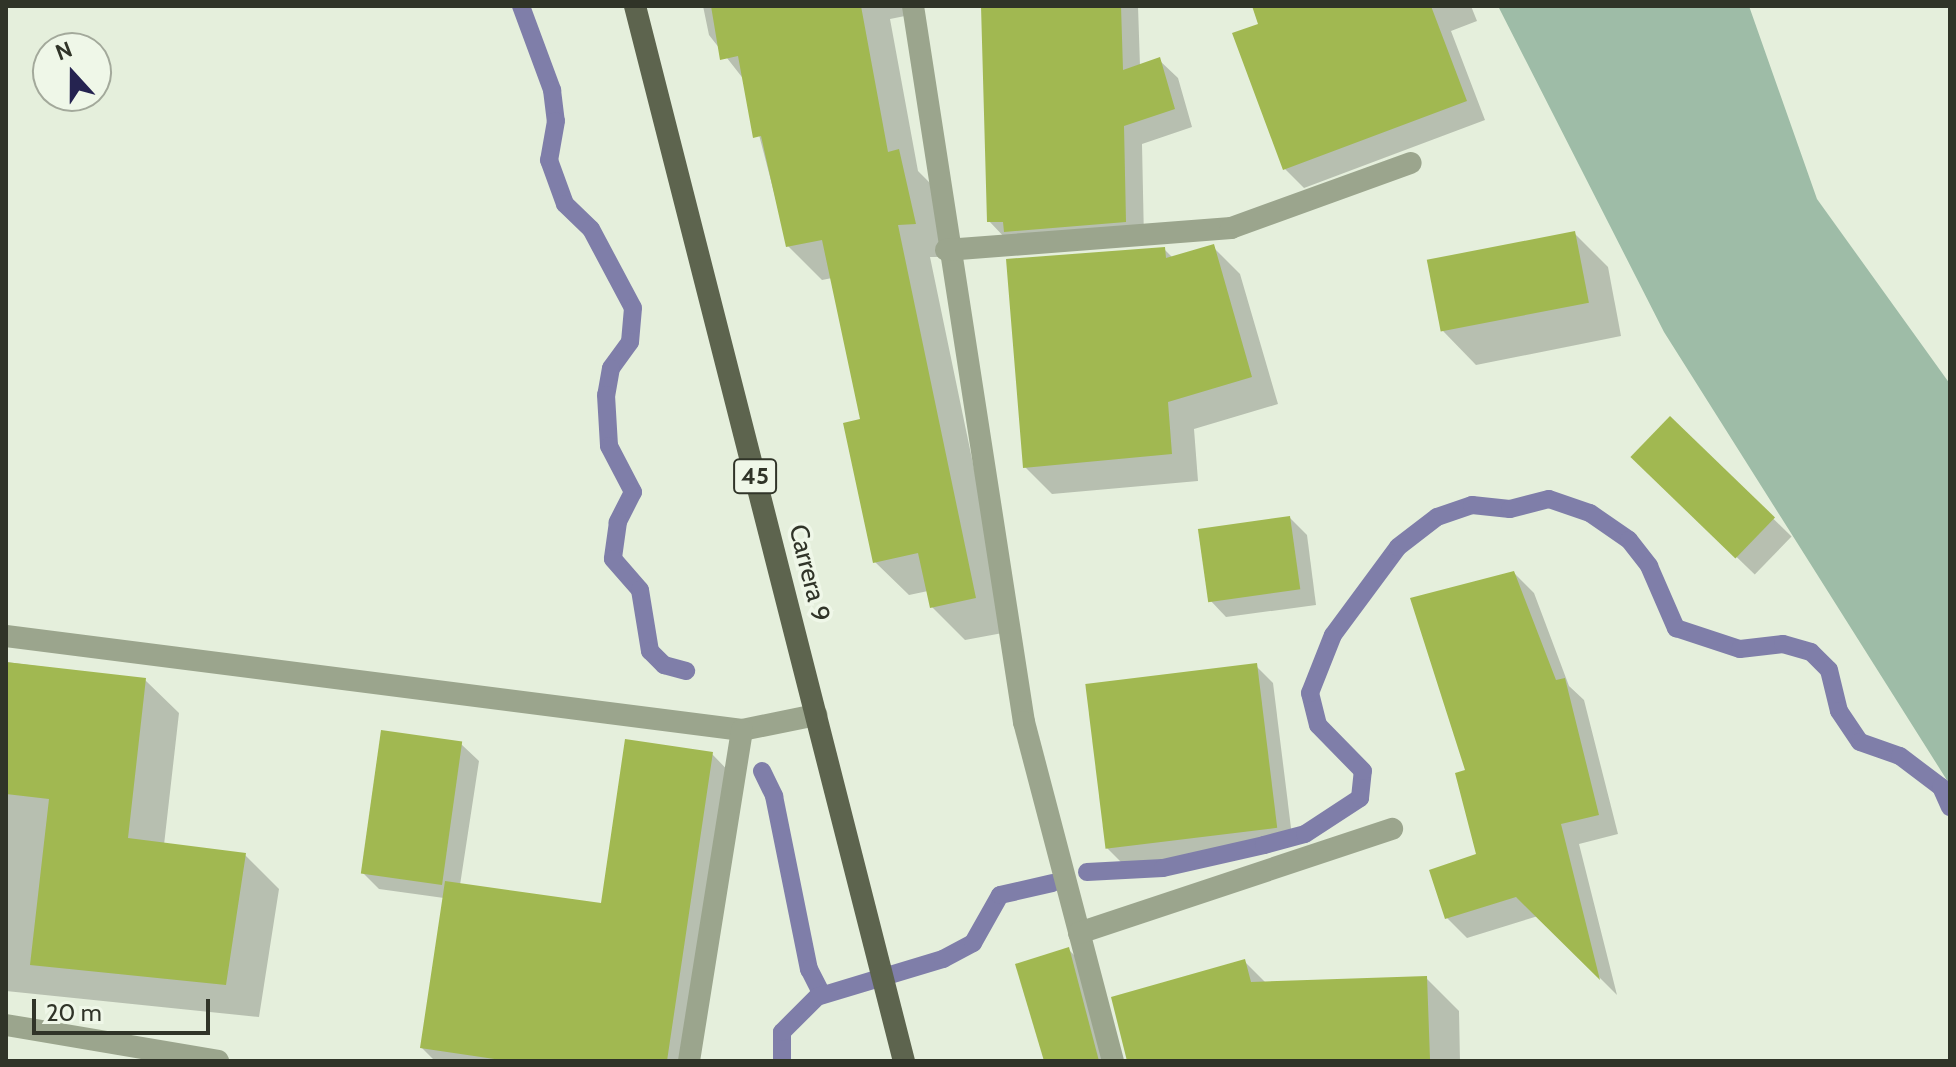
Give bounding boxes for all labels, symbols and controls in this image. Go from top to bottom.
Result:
north arrow [32,32,112,112]
text: N [52,36,76,66]
road number: 45 [733,456,777,496]
street label: Carrera 9 [782,521,836,625]
scale bar [36,983,214,1033]
text: 20 m [46,998,102,1027]

